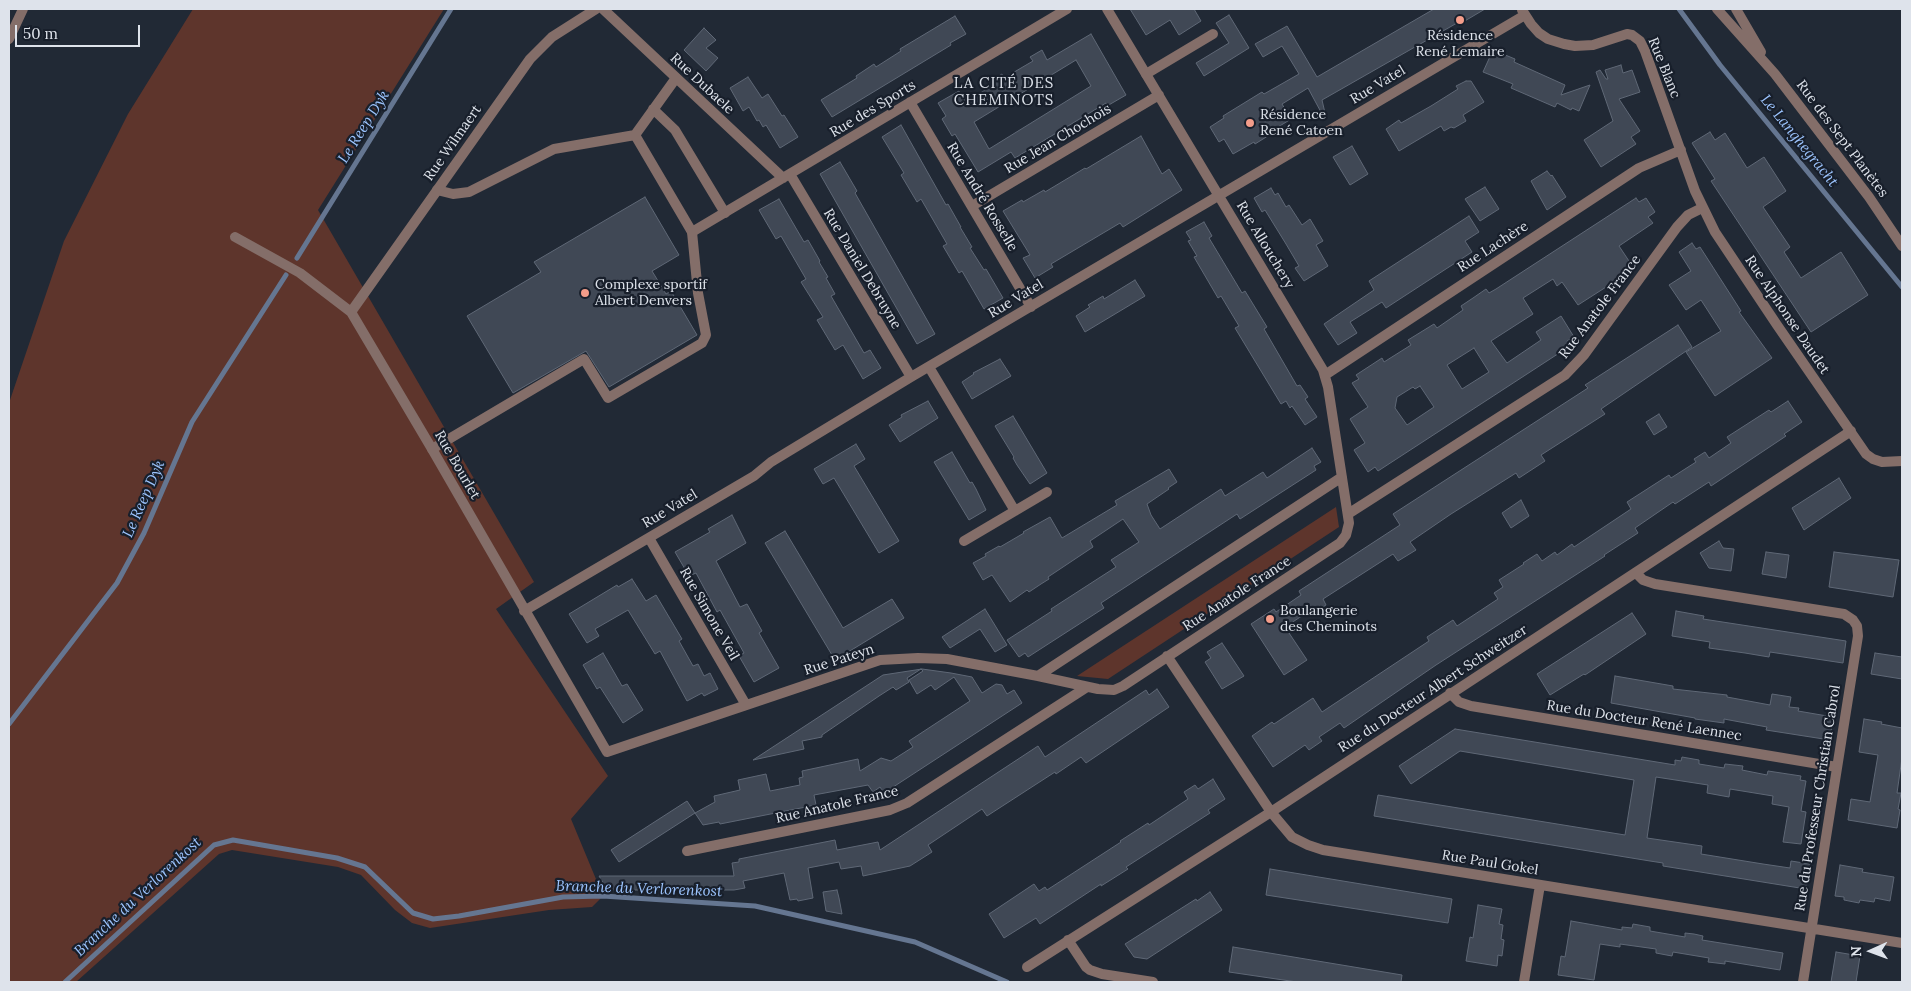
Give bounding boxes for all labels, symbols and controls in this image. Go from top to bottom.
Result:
marker: Résidence René Lemaire [1454,14,1466,26]
scale bar [18,15,142,47]
text: 50 m [23,24,58,43]
place label: Résidence René Lemaire [1416,28,1504,60]
street label: Rue Blanc [1644,35,1684,101]
street label: Rue Dubaele [666,50,738,118]
street label: Rue Vatel [1347,62,1409,108]
district label: LA CITÉ DES CHEMINOTS [952,75,1056,110]
street label: Rue des Sports [827,77,919,141]
street label: Rue des Sept Planètes [1792,77,1892,201]
water label: Le Reep Dyk [335,87,393,167]
water label: Le Langhegracht [1756,91,1842,191]
street label: Rue Jean Chochois [1002,101,1114,177]
street label: Rue Wilmaert [421,102,485,184]
place label: Résidence René Catoen [1260,107,1343,140]
marker: Résidence René Catoen [1244,117,1256,129]
street label: Rue André Rosselle [943,140,1021,254]
street label: Rue Allouchery [1232,198,1298,292]
street label: Rue Daniel Debruyne [819,206,905,332]
street label: Rue Lachère [1454,218,1532,276]
street label: Rue Anatole France [1555,252,1645,362]
street label: Rue Alphonse Daudet [1741,253,1833,377]
street label: Rue Vatel [985,276,1047,322]
place label: Complexe sportif Albert Denvers [595,277,707,310]
marker: Complexe sportif Albert Denvers [579,287,591,299]
street label: Rue Bourlet [431,428,483,502]
water label: Le Reep Dyk [119,458,169,540]
street label: Rue Vatel [639,486,701,532]
street label: Rue Anatole France [1180,553,1294,635]
street label: Rue Simone Veil [676,565,742,663]
place label: Boulangerie des Cheminots [1280,603,1377,636]
marker: Boulangerie des Cheminots [1264,613,1276,625]
street label: Rue du Docteur Albert Schweitzer [1335,621,1531,757]
street label: Rue Pateyn [802,641,876,679]
street label: Rue du Professeur Christian Cabrol [1792,684,1844,912]
street label: Rue du Docteur René Laennec [1545,697,1743,745]
street label: Rue Anatole France [774,783,900,827]
water label: Branche du Verlorenkost [71,834,205,960]
street label: Rue Paul Gokel [1441,847,1539,879]
water label: Branche du Verlorenkost [555,877,723,901]
north arrow [1846,926,1896,976]
text: N [1847,946,1865,957]

